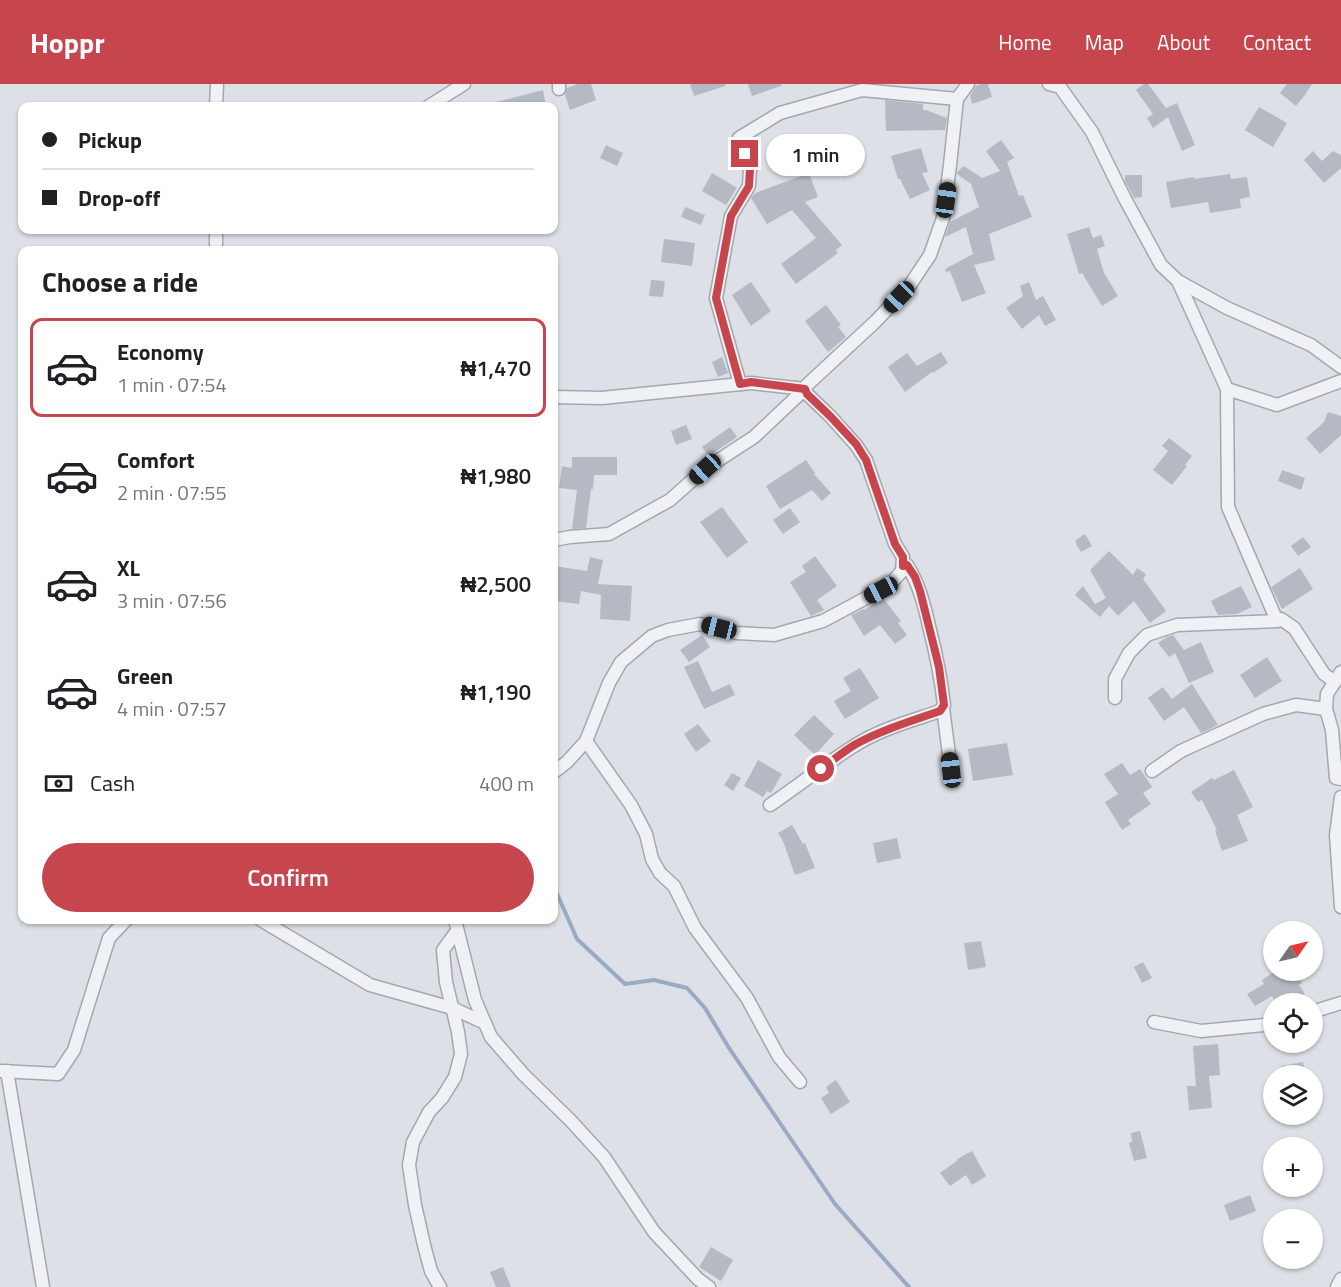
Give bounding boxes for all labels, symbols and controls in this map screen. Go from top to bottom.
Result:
text: Hoppr [30,21,105,64]
text: Home [998,26,1052,58]
text: Map [1085,26,1124,58]
text: About [1157,26,1210,58]
text: Contact [1243,26,1311,58]
text: Pickup [78,123,142,157]
callout: 1 min [766,133,865,175]
text: 1 min [791,139,840,170]
route end [731,140,758,167]
text: Drop-off [78,181,160,215]
car [935,181,957,219]
text: Choose a ride [42,261,198,302]
car [880,278,918,316]
text: Economy [117,335,204,369]
icon: car [45,341,99,395]
text: ₦1,470 [460,351,531,385]
text: 1 min · 07:54 [117,369,227,400]
text: Comfort [117,443,195,477]
icon: car [45,449,99,503]
car [686,450,724,488]
text: ₦1,980 [460,459,531,493]
text: 2 min · 07:55 [117,477,227,508]
text: XL [117,551,140,585]
icon: car [45,557,99,611]
text: ₦2,500 [460,567,531,601]
car [861,574,901,606]
text: 3 min · 07:56 [117,585,227,616]
car [699,615,739,641]
text: Green [117,659,173,693]
icon: car [45,665,99,719]
text: ₦1,190 [460,675,531,709]
text: 4 min · 07:57 [117,693,227,724]
car [940,751,962,789]
route start [807,755,834,782]
text: Cash [90,766,135,800]
icon: cash [42,767,75,800]
text: 400 m [479,768,534,799]
button: Confirm [42,843,534,912]
north arrow [1263,921,1323,981]
map controls [1263,921,1323,1269]
button: locate [1263,993,1323,1053]
button: layers [1263,1065,1323,1125]
button: + [1263,1137,1323,1197]
button: − [1263,1209,1323,1269]

